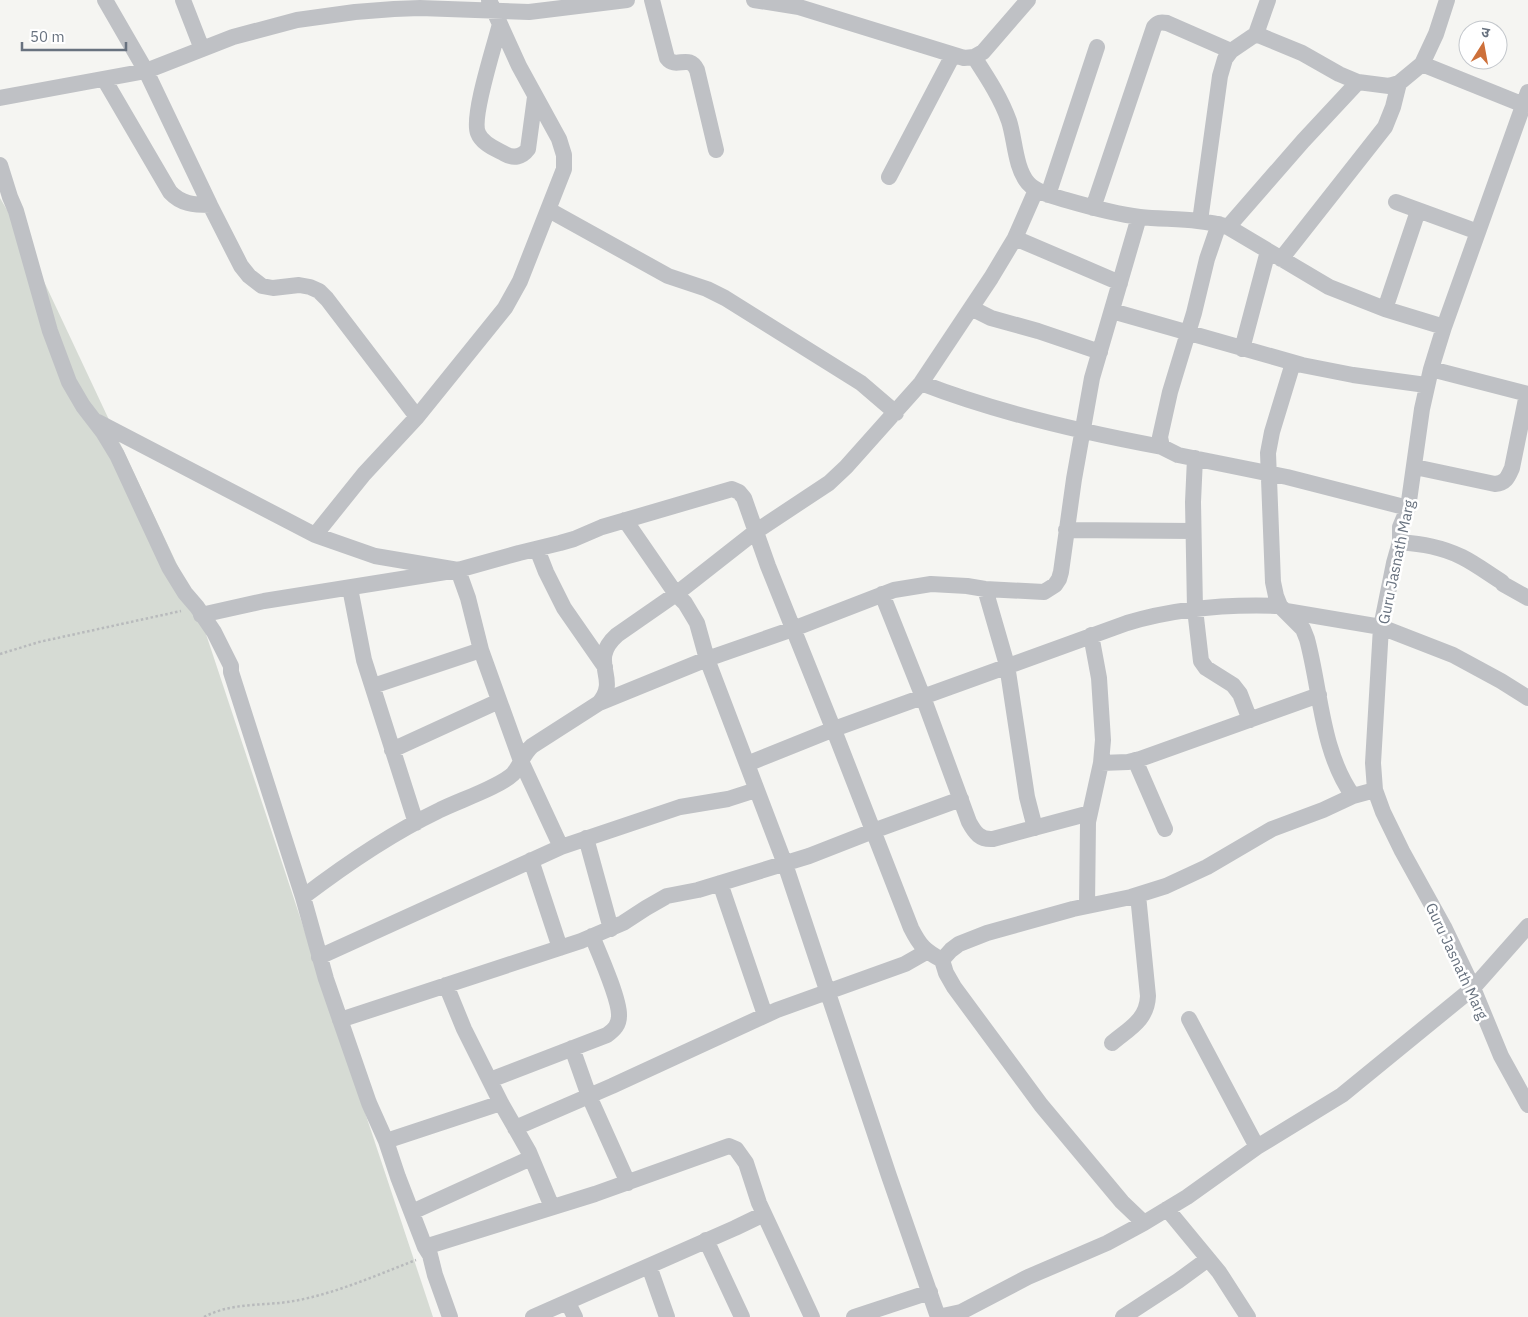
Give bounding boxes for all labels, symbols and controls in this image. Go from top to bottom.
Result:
scale bar [22,20,126,52]
north arrow [1458,20,1508,70]
text: उ [1480,23,1492,42]
text: 50 m [30,27,65,46]
street label: Guru Jasnath Marg [1374,498,1418,626]
street label: Guru Jasnath Marg [1422,900,1492,1022]

